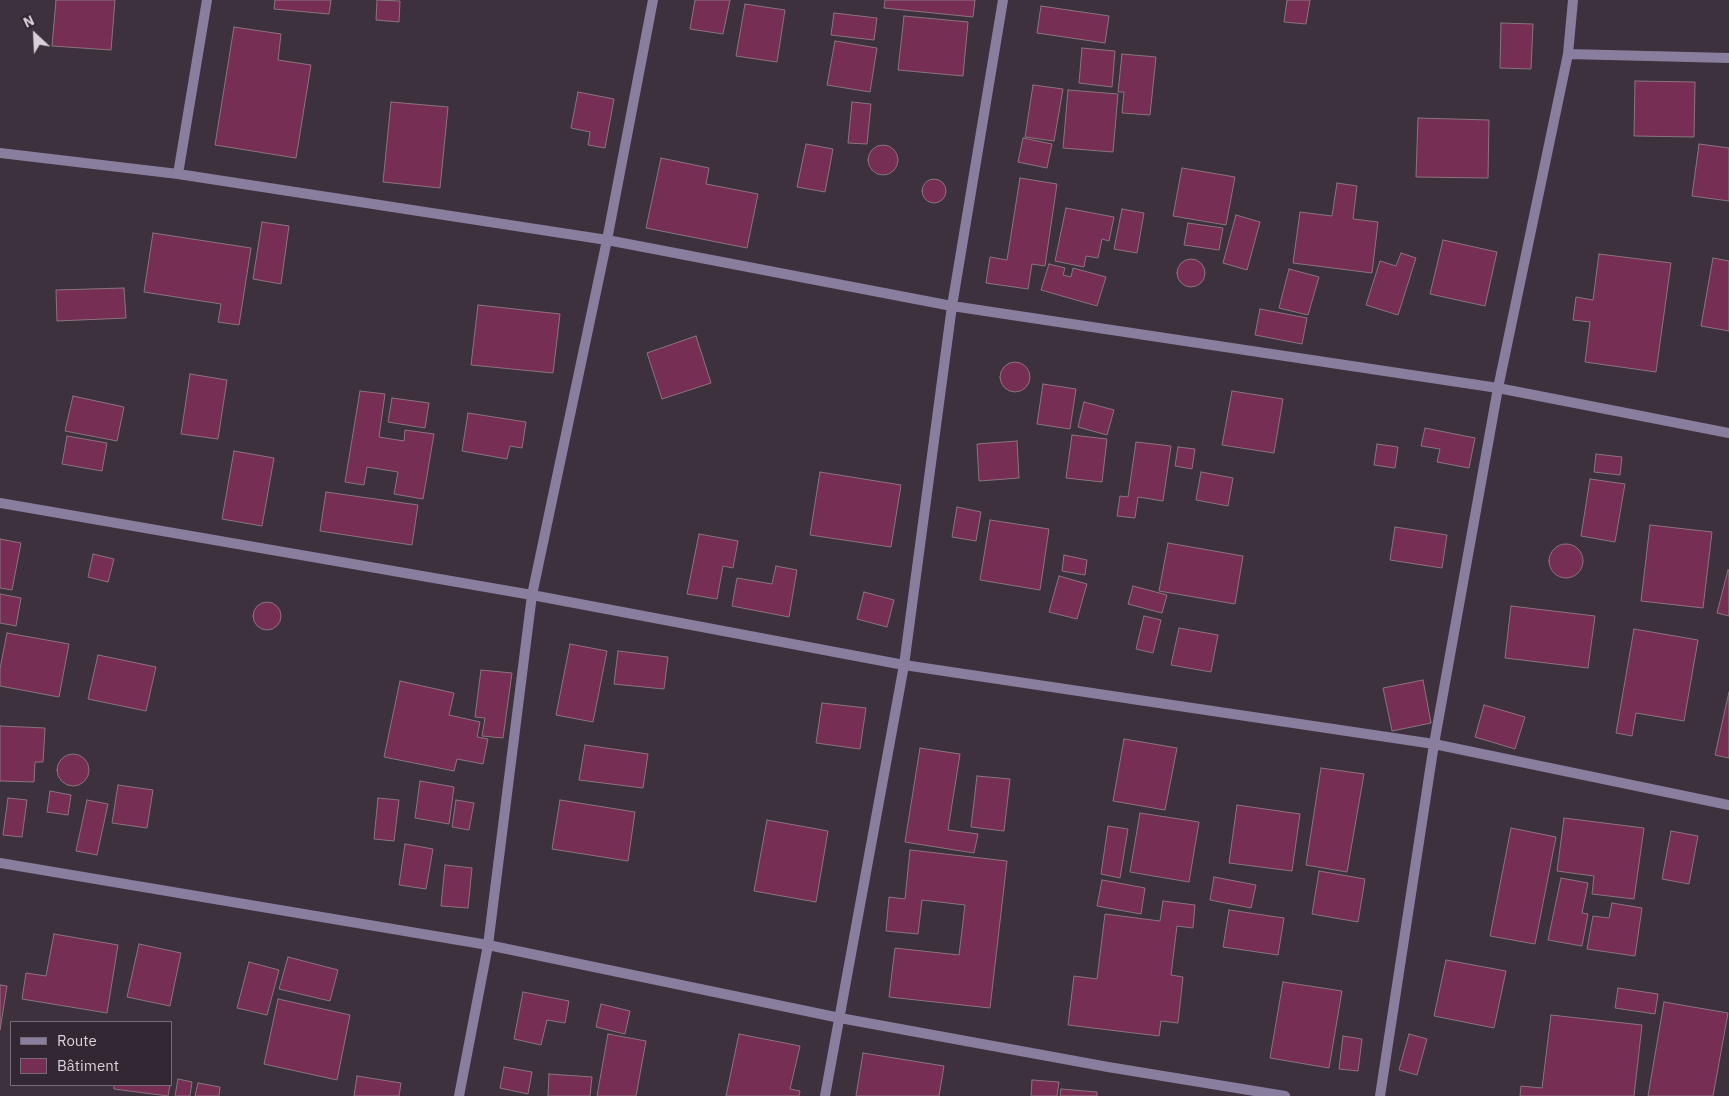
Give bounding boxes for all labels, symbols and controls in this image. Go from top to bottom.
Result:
north arrow [10,10,60,60]
text: N [20,11,37,32]
legend [10,1021,172,1086]
text: Route [57,1031,97,1050]
text: Bâtiment [57,1056,119,1075]

